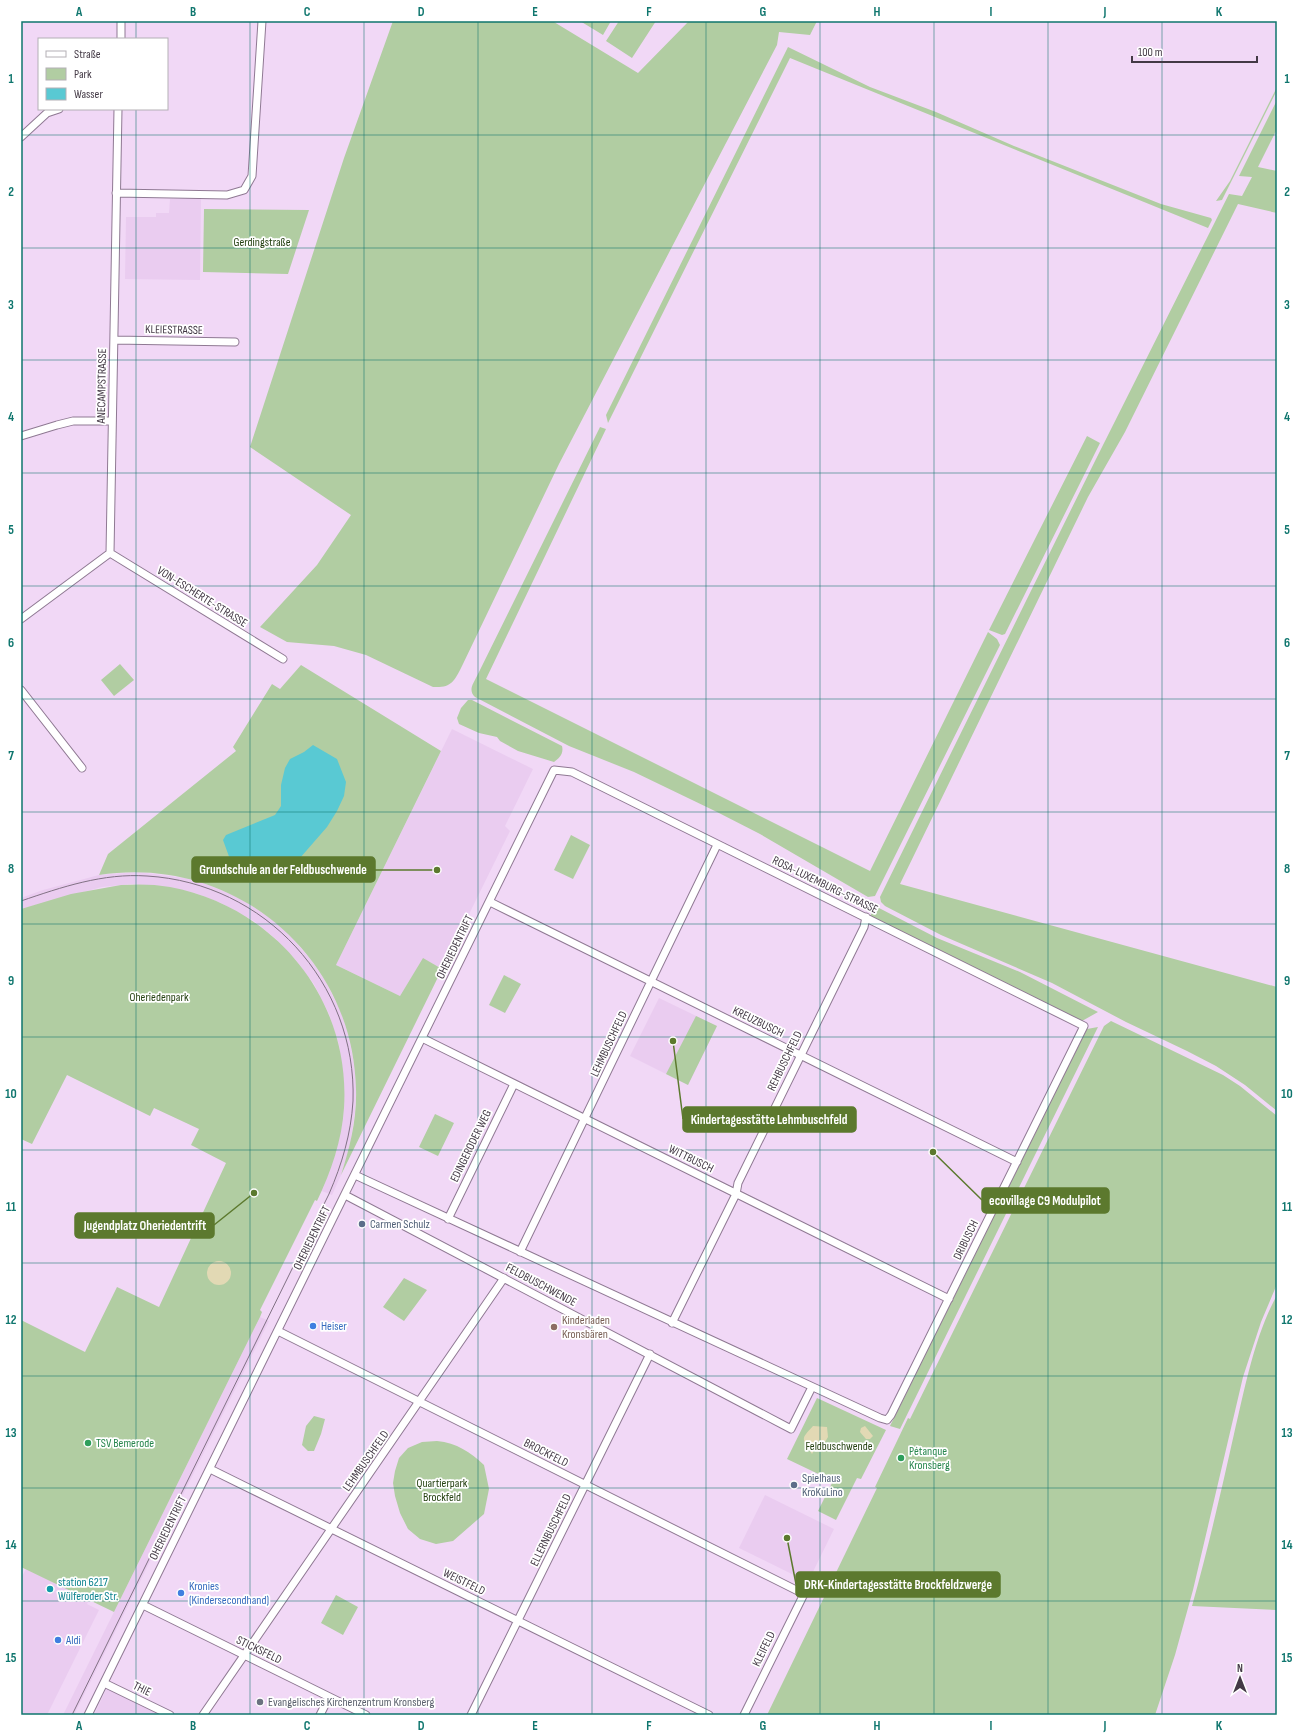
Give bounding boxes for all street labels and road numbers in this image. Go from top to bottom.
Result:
street label: KLEIESTRASSE [145,322,203,338]
street label: ANECAMPSTRASSE [94,348,110,425]
street label: VON-ESCHERTE-STRASSE [154,563,250,631]
street label: ROSA-LUXEMBURG-STRASSE [770,853,880,917]
street label: OHERIEDENTRIFT [433,912,477,981]
street label: KREUZBUSCH [730,1003,786,1041]
street label: LEHMBUSCHFELD [587,1009,631,1079]
street label: REHBUSCHFELD [764,1028,806,1093]
street label: EDINGERODER WEG [447,1107,495,1185]
street label: WITTBUSCH [666,1142,716,1176]
street label: OHERIEDENTRIFT [290,1203,334,1272]
street label: DRIBUSCH [950,1218,982,1262]
street label: FELDBUSCHWENDE [503,1260,579,1310]
street label: LEHMBUSCHFELD [340,1428,393,1494]
street label: BROCKFELD [521,1435,571,1471]
street label: ELLERNBUSCHFELD [527,1491,575,1569]
street label: OHERIEDENTRIFT [146,1493,190,1562]
street label: WEISTFELD [440,1565,488,1599]
street label: KLEIFELD [749,1629,779,1669]
street label: STICKSFELD [234,1633,284,1667]
street label: THIE [130,1678,154,1700]

